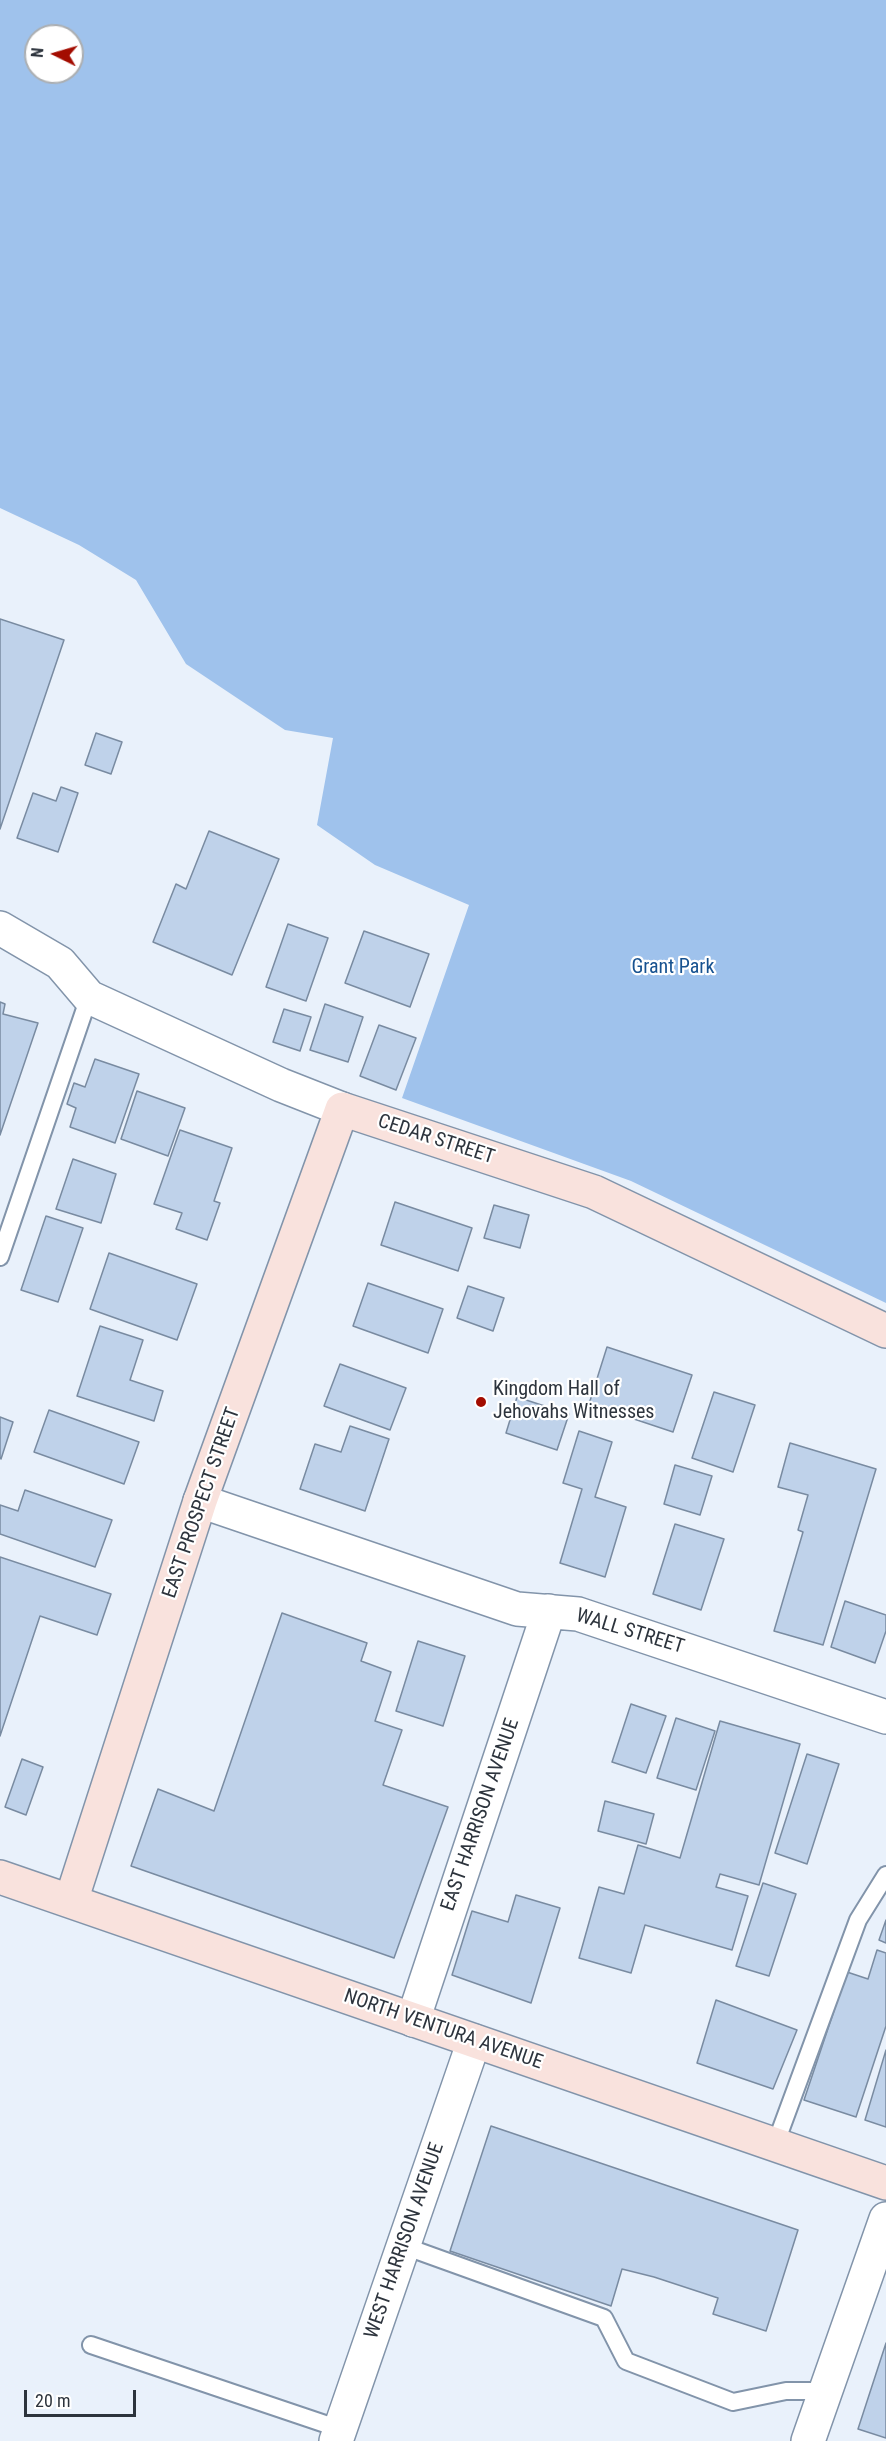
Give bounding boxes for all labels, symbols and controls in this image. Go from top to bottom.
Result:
north arrow [24,24,84,84]
text: N [28,47,47,58]
park label: Grant Park [632,956,714,980]
street label: CEDAR STREET [375,1110,497,1170]
place label: Kingdom Hall of Jehovahs Witnesses [493,1378,654,1425]
marker: Kingdom Hall of Jehovahs Witnesses [474,1395,488,1409]
street label: EAST PROSPECT STREET [158,1405,246,1601]
street label: WALL STREET [573,1604,687,1660]
street label: EAST HARRISON AVENUE [437,1716,525,1914]
street label: NORTH VENTURA AVENUE [340,1985,546,2075]
street label: WEST HARRISON AVENUE [360,2140,450,2342]
scale bar [27,2378,140,2416]
text: 20 m [35,2390,70,2411]

